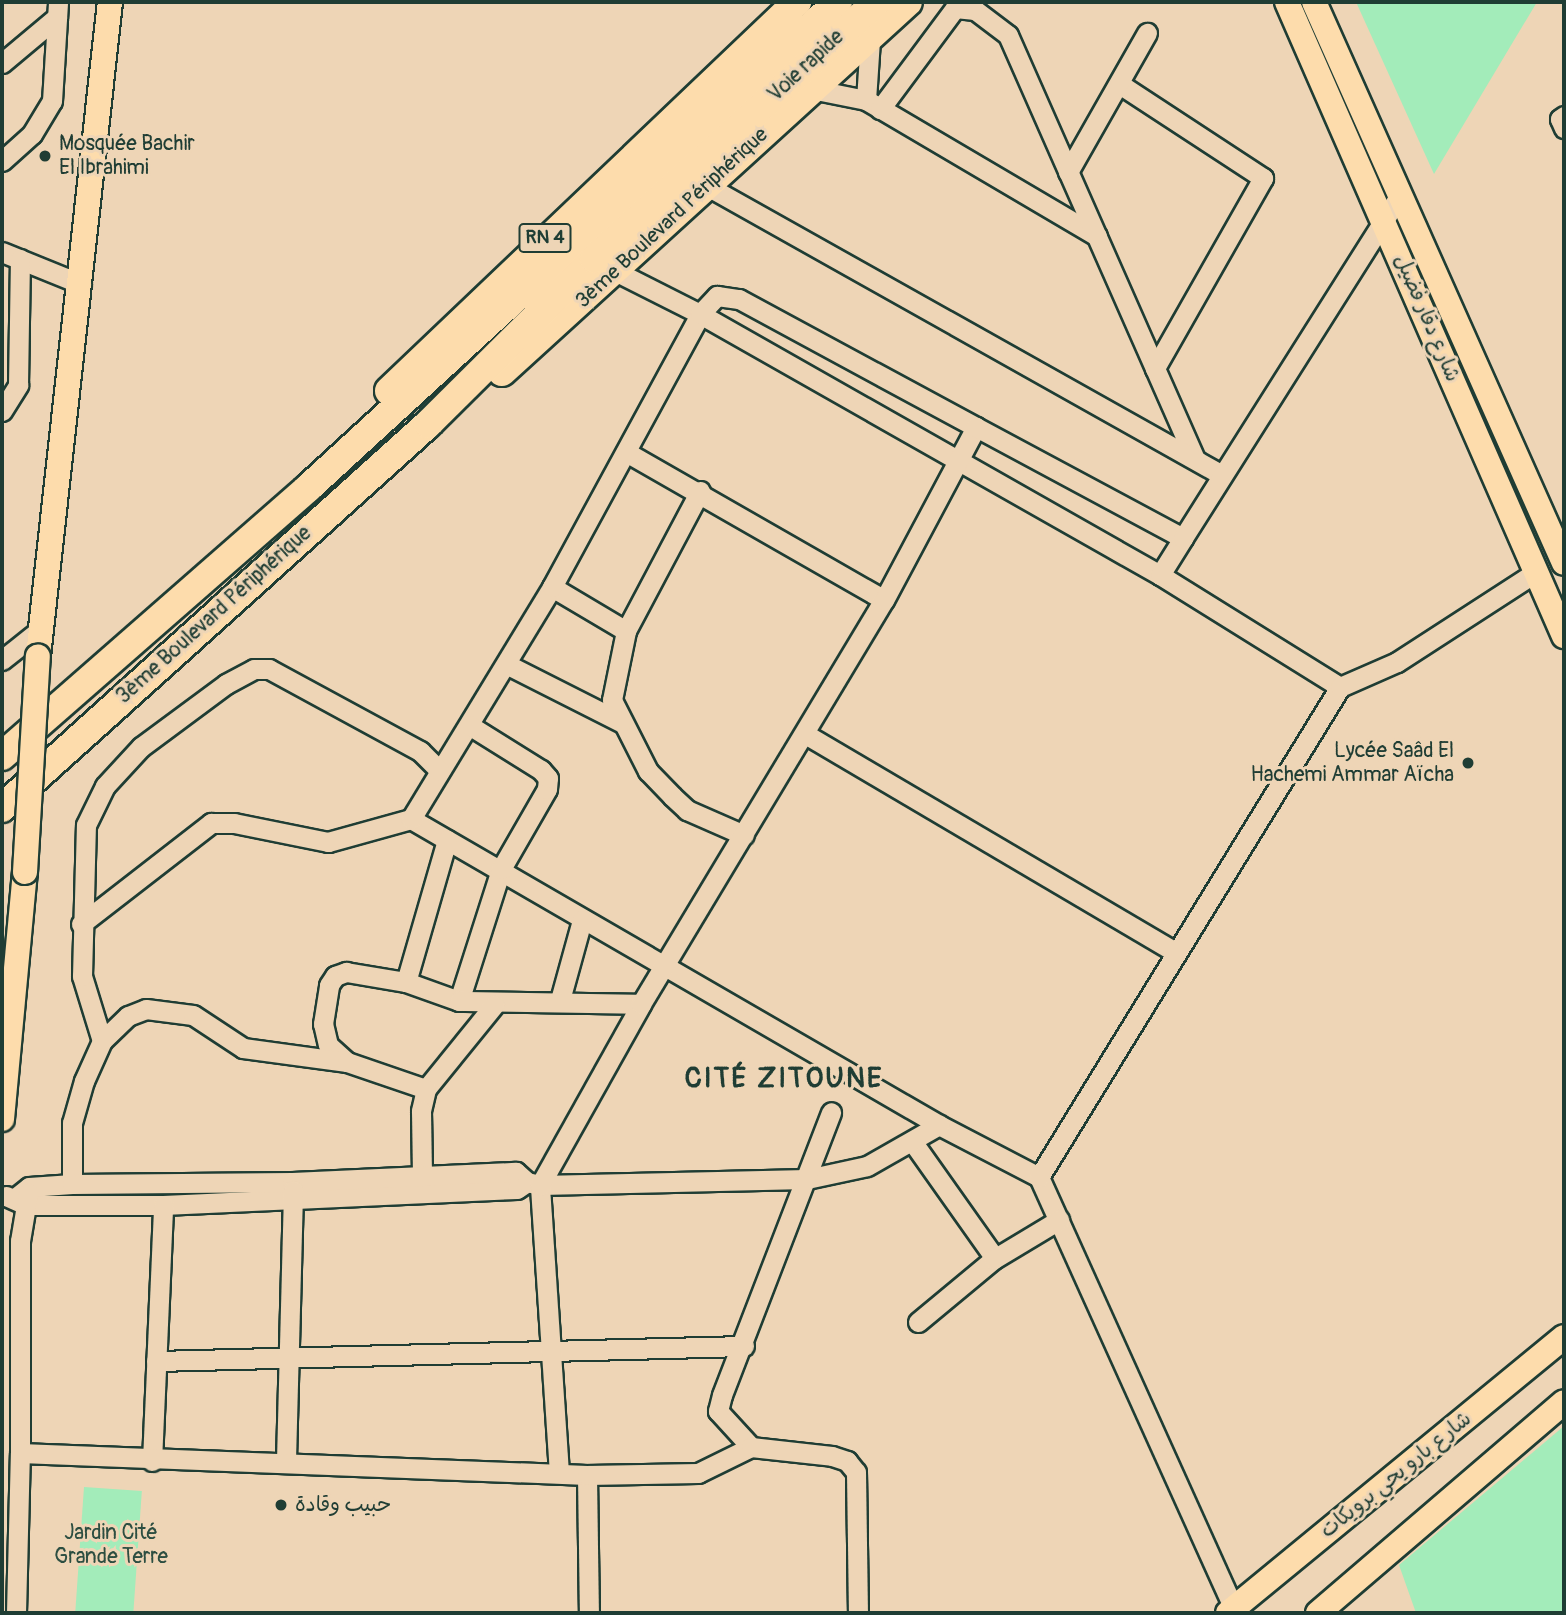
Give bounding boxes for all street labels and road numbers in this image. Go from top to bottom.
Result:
street label: Voie rapide [763,25,849,107]
street label: 3ème Boulevard Périphérique [571,122,773,314]
road number: RN 4 [517,222,573,254]
street label: شارع دقار فضيل [1389,251,1465,385]
street label: 3ème Boulevard Périphérique [111,521,317,709]
street label: شارع بارو يحي برويكات [1315,1406,1477,1544]

